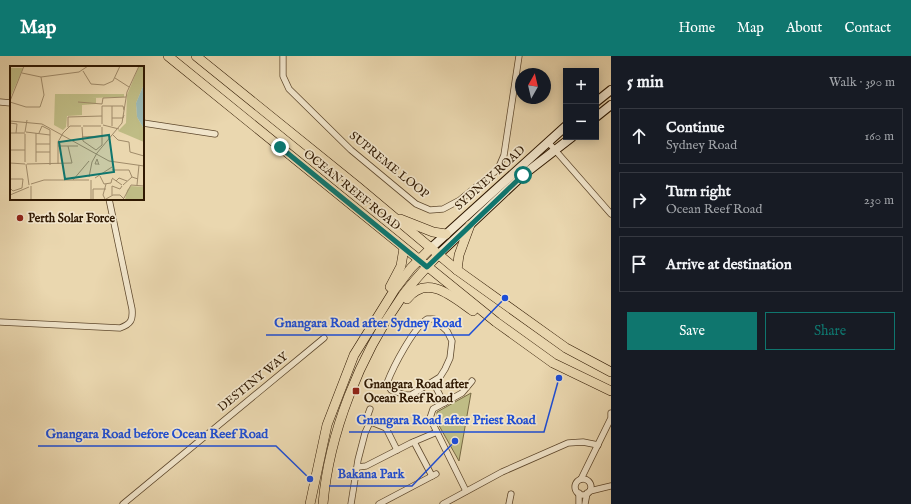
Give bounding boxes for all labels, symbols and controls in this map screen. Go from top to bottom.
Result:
text: Map [20,16,56,40]
text: Home [679,19,715,37]
text: Map [737,19,764,37]
text: About [786,19,822,37]
text: Contact [844,19,891,37]
inset map [10,66,144,200]
north arrow [515,68,551,104]
map controls [563,68,599,140]
button: + [563,68,599,104]
text: 5 min [627,72,664,93]
text: Walk · 390 m [829,74,895,91]
button: − [563,104,599,140]
text: Continue [666,118,724,137]
icon: ahead [628,125,650,147]
street label: SUPREME LOOP [346,128,432,202]
text: 160 m [864,128,894,145]
text: Sydney Road [666,137,737,154]
route end [271,138,289,156]
street label: SYDNEY ROAD [452,142,529,214]
street label: OCEAN REEF ROAD [301,146,404,234]
route start [514,166,532,184]
text: Turn right [666,182,731,201]
icon: right [628,189,650,211]
text: 230 m [864,192,894,209]
text: Ocean Reef Road [666,201,762,218]
place label: Perth Solar Force [28,211,115,226]
marker: Perth Solar Force [15,213,25,223]
icon: arrive [628,253,650,275]
text: Arrive at destination [666,255,792,274]
callout: Gnangara Road after Sydney Road [266,310,469,335]
button: Save [627,312,757,350]
button: Share [765,312,895,350]
text: Gnangara Road after Sydney Road [274,315,463,332]
street label: DESTINY WAY [215,349,292,415]
place label: Gnangara Road after Ocean Reef Road [364,377,469,406]
marker: Gnangara Road after Ocean Reef Road [351,386,361,396]
callout: Gnangara Road after Priest Road [349,407,544,432]
text: Gnangara Road after Priest Road [356,412,537,429]
callout: Gnangara Road before Ocean Reef Road [38,421,276,446]
text: Gnangara Road before Ocean Reef Road [46,426,269,443]
callout: Bakana Park [329,461,412,486]
text: Bakana Park [338,466,405,483]

